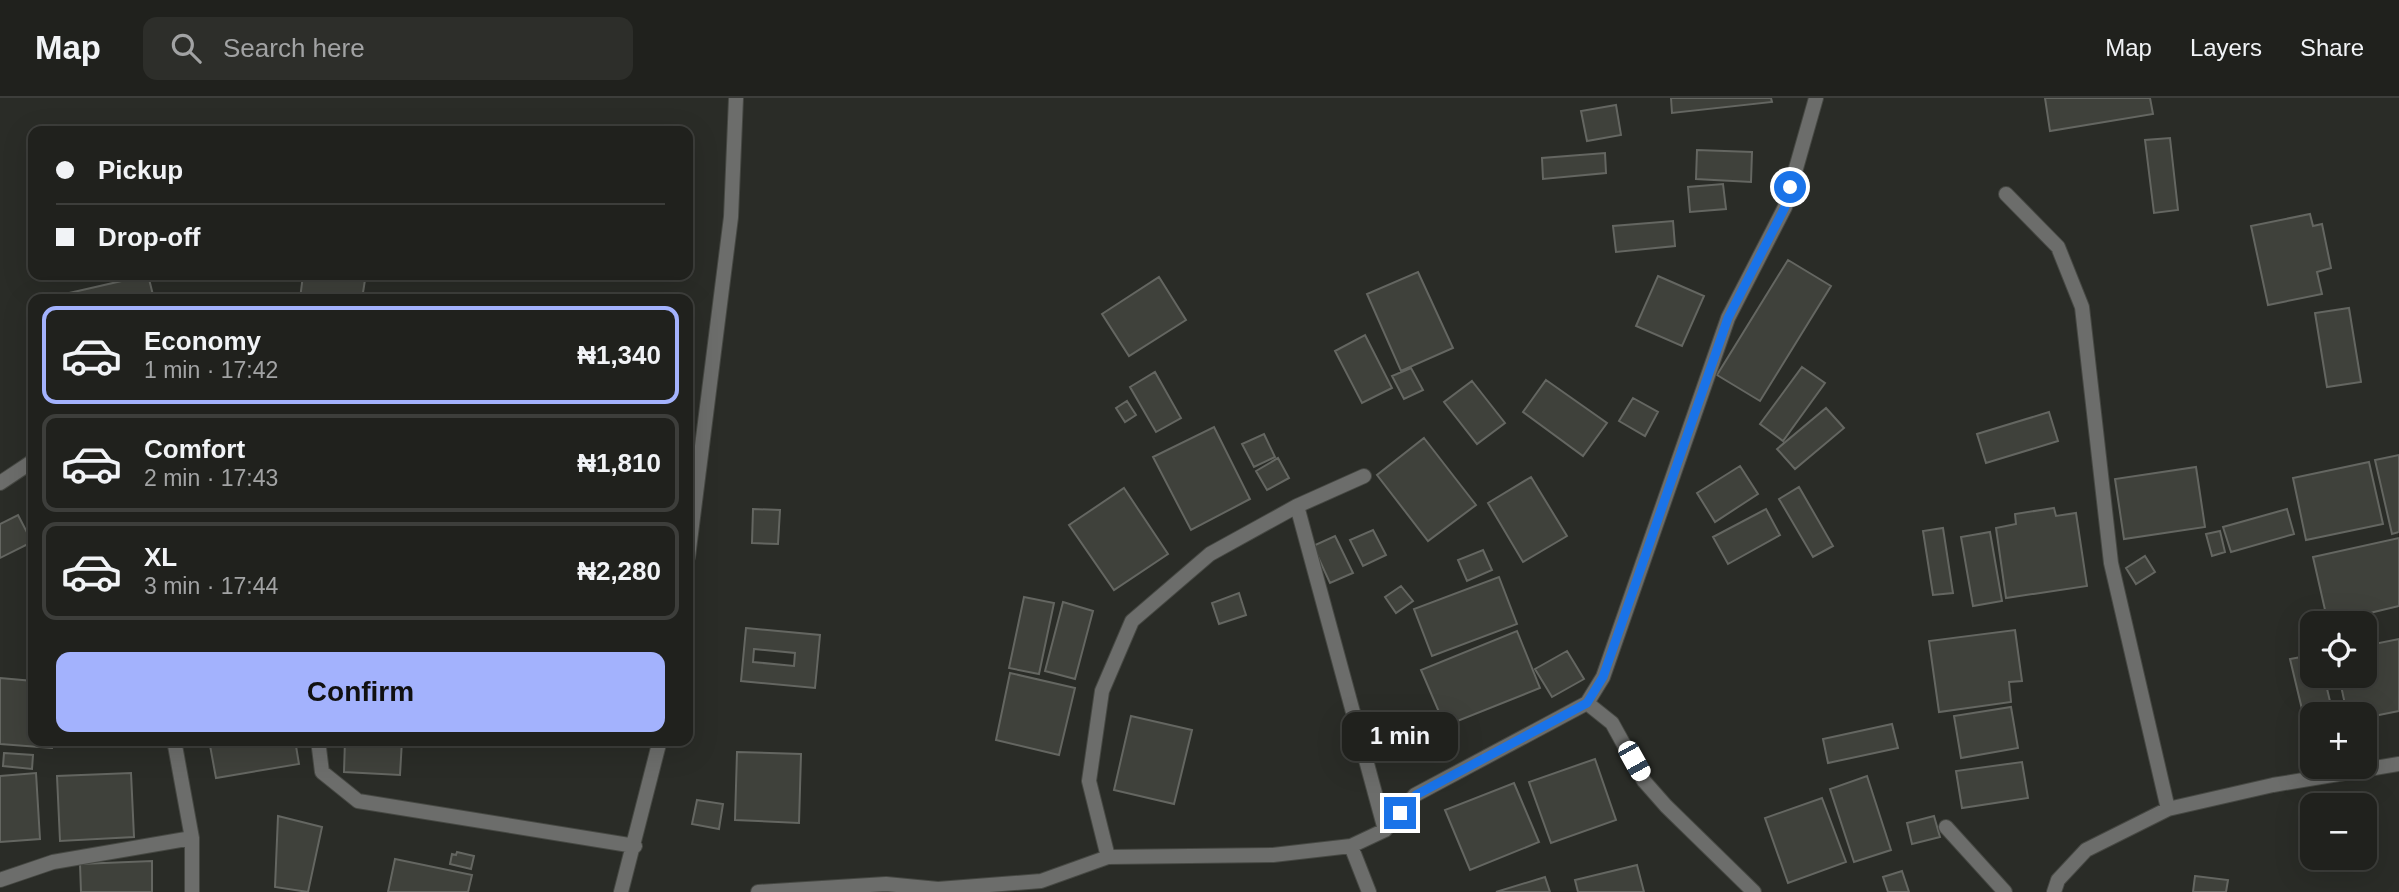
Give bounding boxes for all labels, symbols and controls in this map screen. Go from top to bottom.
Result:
search box [143,17,633,80]
text: Map [35,29,101,66]
icon: search [167,29,205,67]
text: Search here [223,33,365,63]
text: Map [2105,34,2152,61]
text: Layers [2190,34,2262,61]
text: Share [2300,34,2364,61]
text: Pickup [98,155,183,185]
route start [1774,171,1806,203]
text: Drop-off [98,222,201,252]
icon: car [60,324,123,387]
text: Economy [144,326,261,356]
text: ₦1,340 [577,340,661,370]
text: 1 min · 17:42 [144,357,278,383]
icon: car [60,432,123,495]
text: Comfort [144,434,245,464]
text: ₦1,810 [577,448,661,478]
text: 2 min · 17:43 [144,465,278,491]
icon: car [60,540,123,603]
text: XL [144,542,177,572]
text: ₦2,280 [577,556,661,586]
text: 3 min · 17:44 [144,573,278,599]
map controls [2300,611,2377,870]
button: locate [2300,611,2377,688]
button: Confirm [56,652,665,732]
button: + [2300,702,2377,779]
callout: 1 min [1342,712,1458,760]
text: 1 min [1370,723,1430,749]
car [1615,738,1654,784]
button: − [2300,793,2377,870]
route end [1384,797,1416,829]

